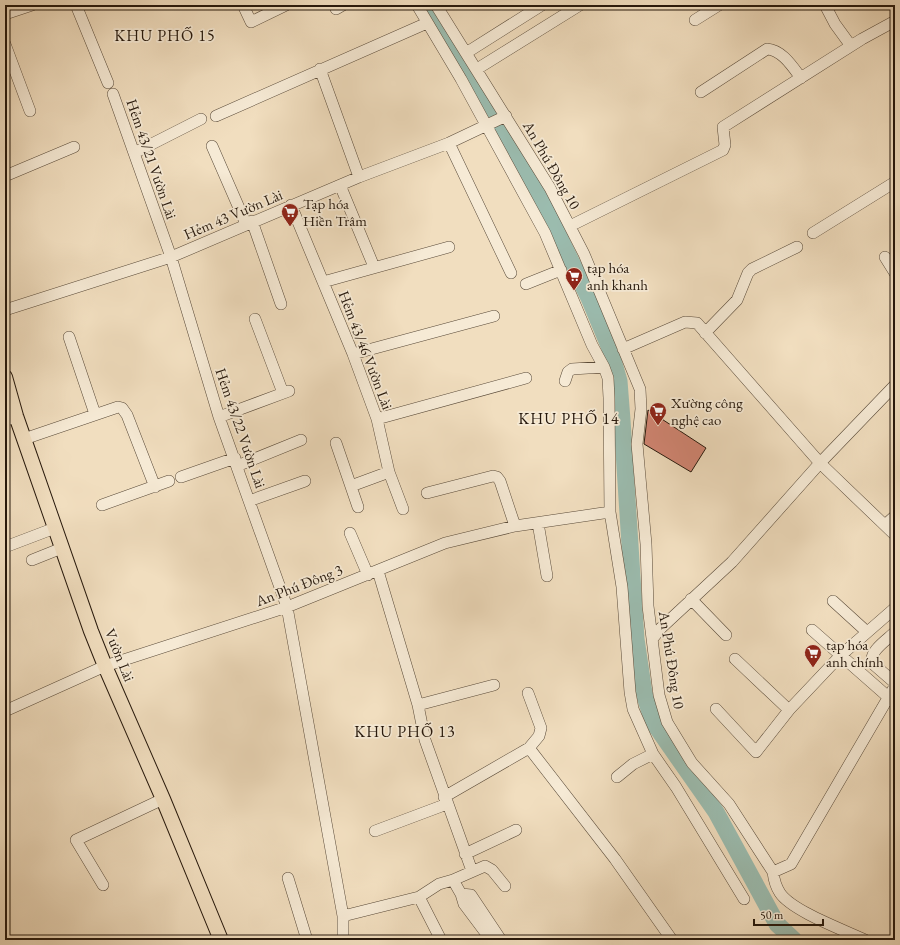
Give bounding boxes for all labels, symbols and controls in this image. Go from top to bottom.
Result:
district label: KHU PHỐ 15 [114,25,216,46]
street label: Hẻm 43/21 Vườn Lài [123,96,182,222]
street label: An Phú Đông 10 [519,117,585,213]
street label: Hẻm 43 Vườn Lài [181,185,286,243]
place label: Tạp hóa Hiền Trâm [303,194,367,230]
supermarket icon: Tạp hóa Hiền Trâm [280,202,300,227]
place label: tạp hóa anh khanh [587,258,648,294]
supermarket icon: tạp hóa anh khanh [564,266,584,291]
street label: Hẻm 43/46 Vườn Lài [335,288,398,412]
street label: Hẻm 43/22 Vườn Lài [212,365,271,491]
place label: Xường công nghệ cao [670,393,743,429]
supermarket icon: Xường công nghệ cao [648,401,668,426]
district label: KHU PHỐ 14 [518,408,620,429]
street label: An Phú Đông 3 [252,560,345,611]
street label: An Phú Đông 10 [655,609,689,710]
street label: Vườn Lài [101,626,139,685]
place label: tạp hóa anh chính [826,635,884,671]
supermarket icon: tạp hóa anh chính [803,643,823,668]
district label: KHU PHỐ 13 [354,721,456,742]
scale bar [754,901,823,927]
text: 50 m [760,907,784,923]

